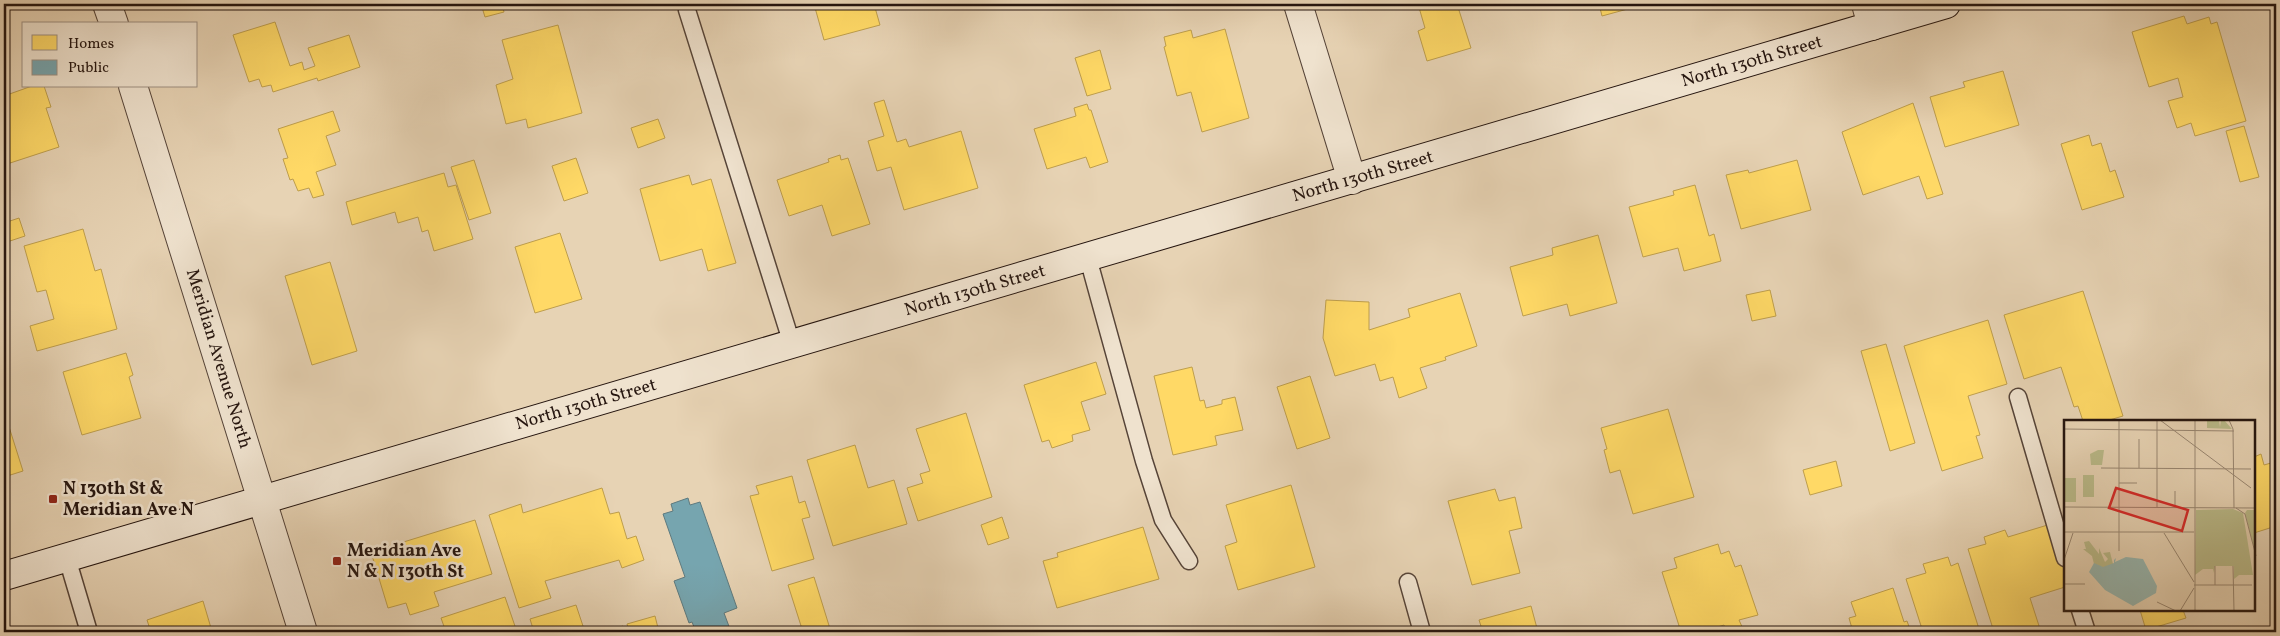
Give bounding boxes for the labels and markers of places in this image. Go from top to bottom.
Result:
place label: N 130th St & Meridian Ave N [63,477,194,523]
marker: N 130th St & Meridian Ave N [47,493,59,505]
place label: Meridian Ave N & N 130th St [347,539,464,585]
marker: Meridian Ave N & N 130th St [331,555,343,567]

